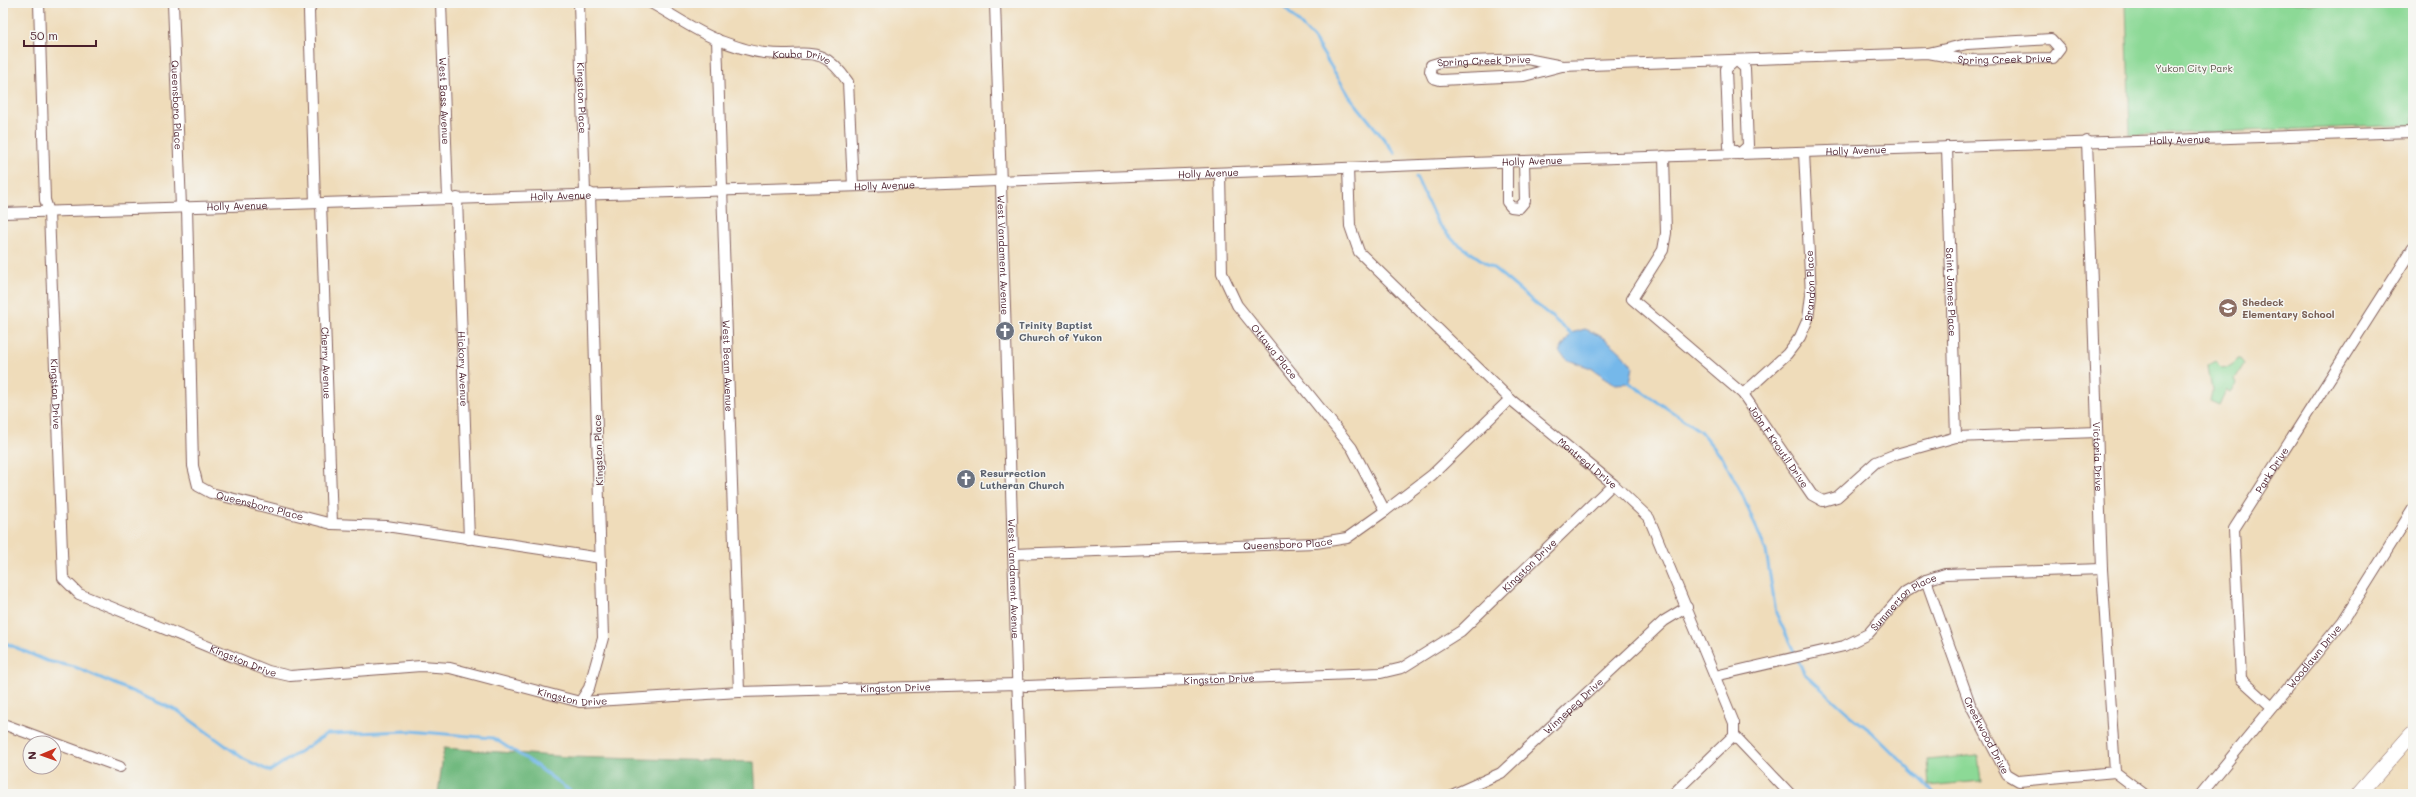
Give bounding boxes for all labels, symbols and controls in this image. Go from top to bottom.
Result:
scale bar [24,22,96,48]
text: 50 m [30,27,58,43]
street label: Kouba Drive [772,47,834,68]
street label: Spring Creek Drive [1956,51,2052,67]
street label: Spring Creek Drive [1435,52,1532,70]
street label: West Bass Avenue [436,57,453,145]
street label: Queensboro Place [168,60,186,150]
park label: Yukon City Park [2155,61,2233,75]
street label: Kingston Place [574,62,590,134]
street label: Holly Avenue [2149,132,2211,148]
street label: Holly Avenue [1825,142,1887,158]
street label: Holly Avenue [1501,153,1563,169]
street label: Holly Avenue [1177,165,1239,181]
street label: Holly Avenue [854,177,915,193]
street label: Holly Avenue [530,188,592,203]
street label: West Vandament Avenue [994,195,1012,315]
street label: Holly Avenue [206,198,268,214]
street label: Saint James Place [1943,247,1960,337]
street label: Brandon Place [1801,250,1818,322]
place label: Shedeck Elementary School [2242,295,2335,321]
school or university icon: Shedeck Elementary School [2217,297,2239,319]
place label: Trinity Baptist Church of Yukon [1019,318,1102,344]
street label: West Beam Avenue [719,320,737,412]
church icon: Trinity Baptist Church of Yukon [994,320,1016,342]
street label: Ottawa Place [1248,321,1301,382]
street label: Cherry Avenue [318,327,335,399]
street label: Hickory Avenue [455,331,471,407]
street label: Kingston Drive [48,358,64,430]
street label: John F Kroutil Drive [1746,403,1812,490]
street label: Kingston Place [590,414,606,486]
street label: Victoria Drive [2090,422,2106,492]
street label: Montreal Drive [1555,434,1621,492]
street label: Park Drive [2252,444,2292,496]
place label: Resurrection Lutheran Church [980,466,1065,492]
church icon: Resurrection Lutheran Church [955,468,977,490]
street label: Queensboro Place [215,488,305,523]
street label: West Vandament Avenue [1005,518,1023,639]
street label: Queensboro Place [1243,533,1333,553]
street label: Kingston Drive [1499,535,1560,595]
street label: Summerton Place [1867,570,1938,634]
street label: Woodlawn Drive [2284,622,2344,691]
street label: Kingston Drive [208,641,278,680]
street label: Kingston Drive [1183,671,1255,687]
street label: Winnepeg Drive [1540,674,1606,737]
street label: Kingston Drive [860,679,931,696]
street label: Kingston Drive [536,684,608,709]
street label: Creekwood Drive [1961,695,2013,776]
north arrow [22,735,62,775]
text: N [24,751,39,760]

